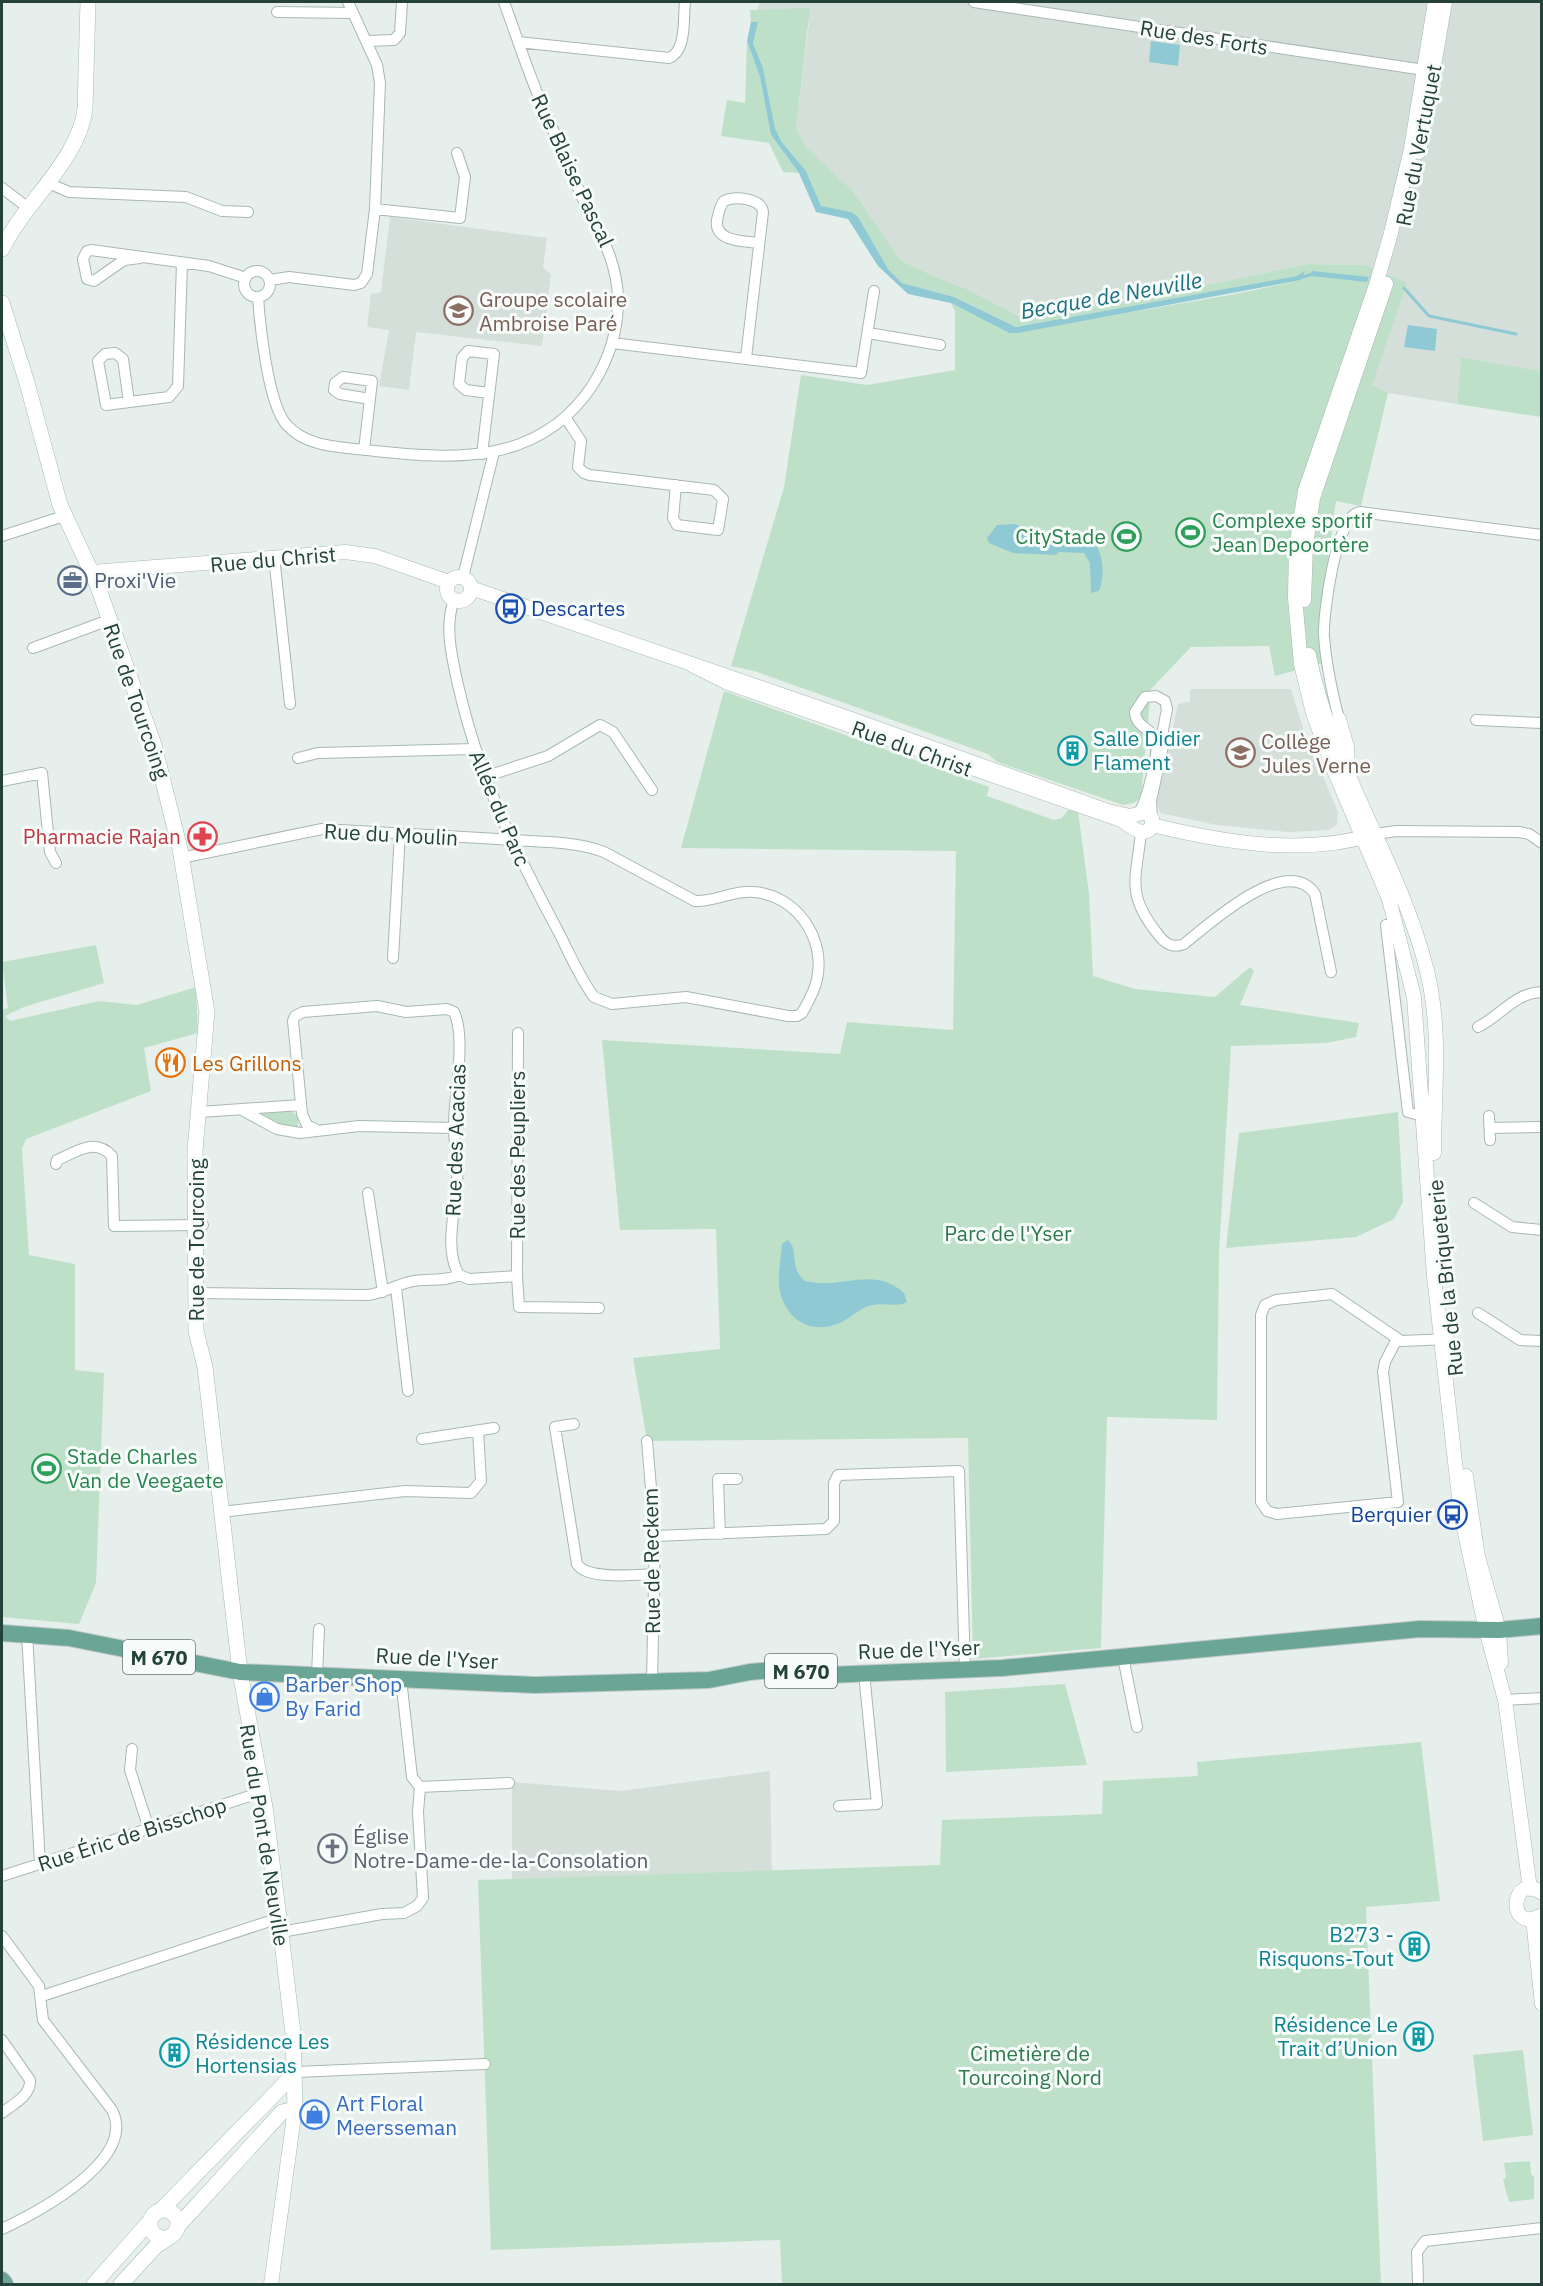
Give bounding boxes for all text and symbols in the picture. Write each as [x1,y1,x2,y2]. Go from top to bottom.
street label: Rue des Forts [1138,13,1270,61]
street label: Rue du Vertuquet [1389,61,1447,229]
street label: Rue Blaise Pascal [525,89,621,251]
water label: Becque de Neuville [1018,265,1204,325]
place label: Groupe scolaire Ambroise Paré [479,285,627,337]
school or university icon: Groupe scolaire Ambroise Paré [442,295,474,327]
place label: Complexe sportif Jean Depoortère [1212,506,1373,558]
sports icon: Complexe sportif Jean Depoortère [1175,516,1207,548]
sports icon: CityStade [1111,520,1143,552]
place label: CityStade [1015,522,1106,550]
street label: Rue du Christ [209,540,337,578]
office icon: Proxi'Vie [57,564,89,596]
place label: Proxi'Vie [94,566,176,594]
bus stop icon: Descartes [494,592,526,624]
place label: Descartes [531,594,625,622]
street label: Rue de Tourcoing [97,619,177,783]
street label: Rue du Christ [848,713,976,783]
place label: Salle Didier Flament [1093,724,1201,776]
place label: Collège Jules Verne [1261,727,1371,779]
building icon: Salle Didier Flament [1056,734,1088,766]
school or university icon: Collège Jules Verne [1224,737,1256,769]
street label: Allée du Parc [463,746,537,870]
street label: Rue du Moulin [323,816,459,852]
pharmacy icon: Pharmacie Rajan [186,820,218,852]
place label: Pharmacie Rajan [23,822,181,850]
restaurant icon: Les Grillons [155,1047,187,1079]
place label: Les Grillons [192,1049,302,1077]
street label: Rue des Acacias [438,1063,472,1217]
street label: Rue des Peupliers [503,1070,531,1240]
street label: Rue de Tourcoing [182,1159,210,1321]
street label: Rue de la Briqueterie [1421,1178,1469,1378]
park label: Parc de l'Yser [944,1219,1072,1247]
place label: Stade Charles Van de Veegaete [67,1442,224,1494]
sports icon: Stade Charles Van de Veegaete [30,1452,62,1484]
street label: Rue de Reckem [636,1488,666,1634]
bus stop icon: Berquier [1437,1498,1469,1530]
place label: Berquier [1351,1500,1432,1528]
street label: Rue de l'Yser [857,1633,981,1665]
road number: M 670 [123,1640,195,1674]
street label: Rue de l'Yser [375,1641,499,1675]
road number: M 670 [765,1654,837,1688]
place label: Barber Shop By Farid [285,1670,402,1722]
shop icon: Barber Shop By Farid [248,1680,280,1712]
street label: Rue du Pont de Neuville [234,1722,296,1948]
street label: Rue Éric de Bisschop [34,1790,230,1878]
place label: Église Notre-Dame-de-la-Consolation [353,1822,648,1874]
church icon: Église Notre-Dame-de-la-Consolation [316,1832,348,1864]
place label: B273 - Risquons-Tout [1258,1920,1394,1972]
building icon: B273 - Risquons-Tout [1399,1930,1431,1962]
place label: Résidence Le Trait d’Union [1273,2010,1398,2062]
building icon: Résidence Le Trait d’Union [1403,2020,1435,2052]
place label: Résidence Les Hortensias [195,2027,330,2079]
building icon: Résidence Les Hortensias [158,2037,190,2069]
park label: Cimetière de Tourcoing Nord [958,2039,1102,2091]
place label: Art Floral Meersseman [336,2089,457,2141]
shop icon: Art Floral Meersseman [299,2099,331,2131]

